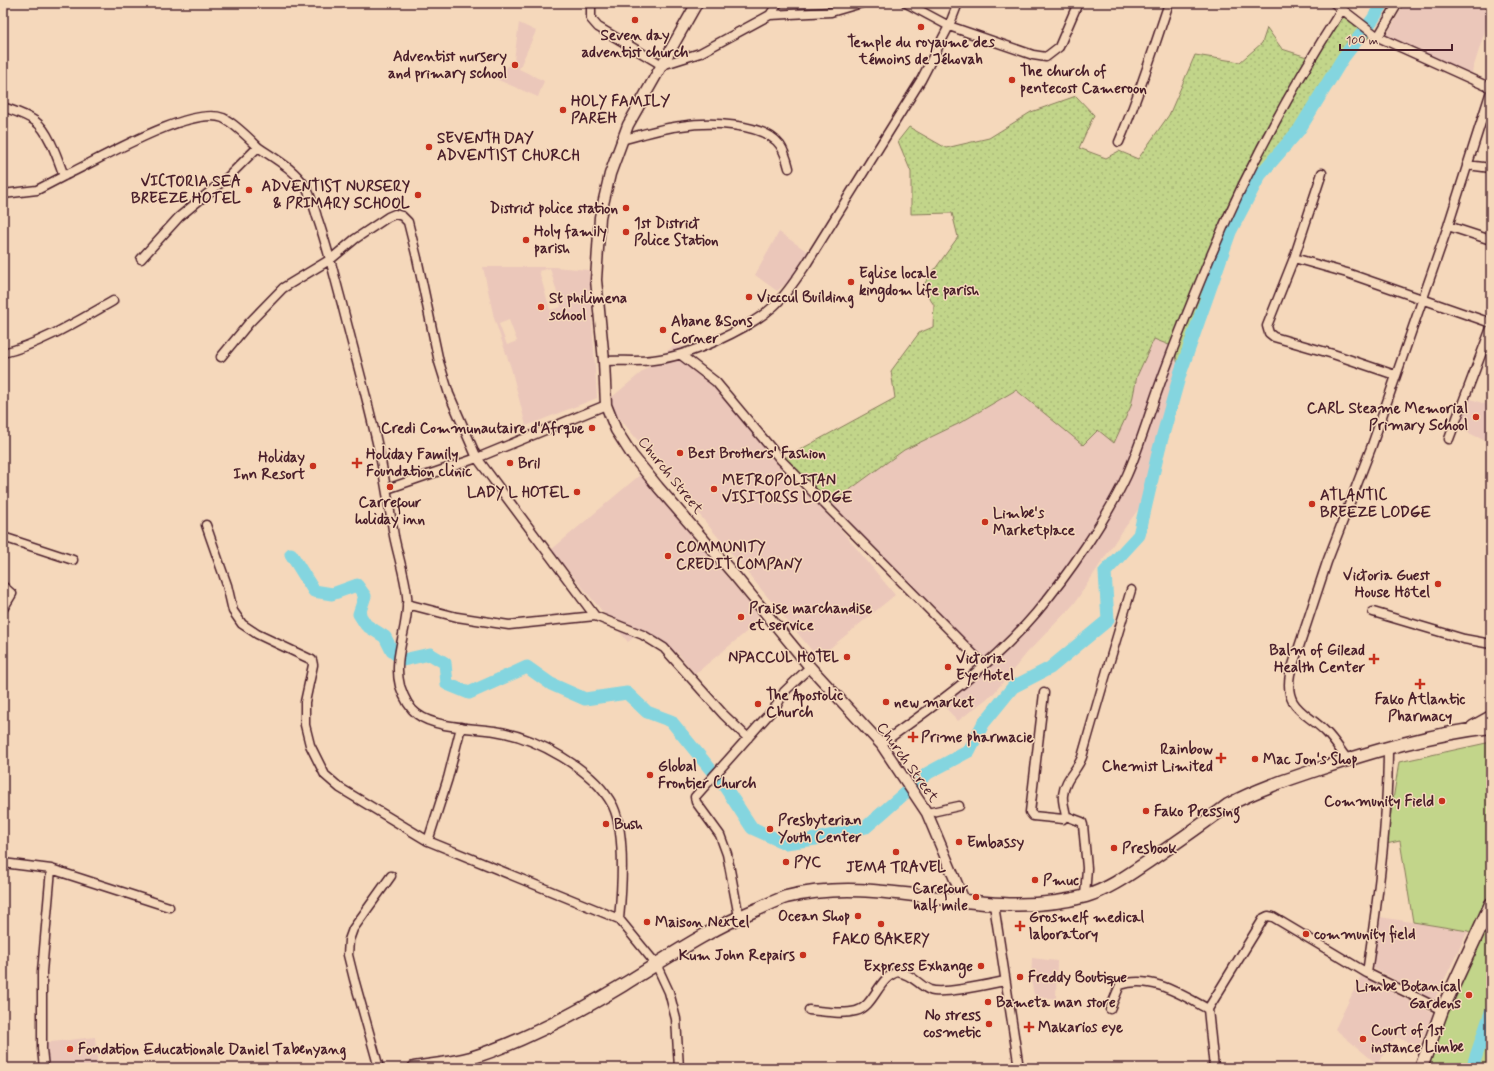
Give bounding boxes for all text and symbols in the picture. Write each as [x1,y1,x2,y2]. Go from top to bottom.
marker: Seven day adventist church [630,15,640,25]
marker: Temple du royaume des témoins de Jéhovah [916,22,926,32]
place label: Seven day adventist church [581,26,689,63]
scale bar [1340,26,1452,52]
place label: Temple du royaume des témoins de Jéhovah [847,33,995,70]
text: 100 m [1346,33,1378,49]
place label: Adventist nursery and primary school [388,47,507,84]
marker: Adventist nursery and primary school [510,60,520,70]
place label: The church of pentecost Cameroon [1020,62,1147,99]
marker: The church of pentecost Cameroon [1007,75,1017,85]
place label: HOLY FAMILY PAREH [571,92,671,129]
marker: HOLY FAMILY PAREH [558,105,568,115]
place label: SEVENTH DAY ADVENTIST CHURCH [437,129,580,166]
marker: SEVENTH DAY ADVENTIST CHURCH [424,142,434,152]
place label: VICTORIA SEA BREEZE HOTEL [131,172,241,209]
place label: ADVENTIST NURSERY & PRIMARY SCHOOL [261,177,411,214]
marker: VICTORIA SEA BREEZE HOTEL [244,185,254,195]
marker: ADVENTIST NURSERY & PRIMARY SCHOOL [413,190,423,200]
place label: District police station [490,199,618,219]
marker: District police station [621,203,631,213]
place label: 1st District Police Station [634,214,719,251]
place label: Holy family parish [534,222,607,259]
marker: 1st District Police Station [621,227,631,237]
marker: Holy family parish [521,235,531,245]
place label: Eglise locale kingdom life parish [859,264,980,303]
marker: Eglise locale kingdom life parish [846,277,856,287]
place label: Vicccul Building [757,288,855,309]
place label: St philimena school [548,289,627,326]
marker: Vicccul Building [744,292,754,302]
marker: St philimena school [536,302,546,312]
place label: Abane &Sons Corner [671,312,753,349]
marker: Abane &Sons Corner [658,325,668,335]
place label: CARL Steame Memorial Primary School [1307,399,1468,436]
marker: CARL Steame Memorial Primary School [1471,412,1481,422]
place label: Credi Communautaire d'Afrque [381,419,584,439]
marker: Credi Communautaire d'Afrque [587,423,597,433]
street label: Church Street [633,433,708,519]
place label: Best Brothers' Fashion [688,444,826,464]
place label: Holiday Family Foundation clinic [366,445,472,482]
place label: Holiday Inn Resort [233,448,305,485]
marker: Best Brothers' Fashion [675,448,685,458]
place label: Bril [518,454,540,474]
marker: Holiday Family Foundation clinic [351,457,363,469]
marker: Bril [505,458,515,468]
marker: Holiday Inn Resort [308,461,318,471]
place label: METROPOLITAN VISITORSS LODGE [722,471,853,508]
marker: Carrefour holiday inn [385,482,395,492]
place label: LADY L HOTEL [467,483,570,503]
marker: METROPOLITAN VISITORSS LODGE [709,484,719,494]
place label: ATLANTIC BREEZE LODGE [1320,486,1431,523]
marker: LADY L HOTEL [572,487,582,497]
place label: Carrefour holiday inn [355,493,425,530]
marker: ATLANTIC BREEZE LODGE [1307,499,1317,509]
place label: Limbe's Marketplace [993,504,1076,541]
marker: Limbe's Marketplace [980,517,990,527]
place label: COMMUNITY CREDIT COMPANY [676,538,803,575]
marker: COMMUNITY CREDIT COMPANY [663,551,673,561]
place label: Victoria Guest House Hôtel [1343,566,1431,603]
marker: Victoria Guest House Hôtel [1433,579,1443,589]
place label: Praise marchandise et service [749,599,872,636]
marker: Praise marchandise et service [736,612,746,622]
place label: Balm of Gilead Health Center [1269,641,1366,678]
place label: NPACCUL HOTEL [728,648,839,668]
place label: Victoria Eye Hotel [956,649,1014,686]
marker: NPACCUL HOTEL [842,652,852,662]
marker: Balm of Gilead Health Center [1368,653,1380,665]
marker: Victoria Eye Hotel [943,662,953,672]
marker: Fako Atlantic Pharmacy [1415,679,1425,689]
place label: The Apostolic Church [766,686,843,723]
place label: Fako Atlantic Pharmacy [1375,690,1465,727]
place label: new market [894,693,975,713]
marker: new market [881,697,891,707]
marker: The Apostolic Church [753,699,763,709]
street label: Church Street [871,719,943,807]
place label: Prime pharmacie [921,728,1034,748]
marker: Prime pharmacie [908,732,918,742]
place label: Rainbow Chemist Limited [1102,740,1214,777]
place label: Mac Jon's Shop [1263,750,1357,770]
marker: Rainbow Chemist Limited [1216,753,1226,763]
marker: Mac Jon's Shop [1250,754,1260,764]
place label: Global Frontier Church [658,757,757,794]
marker: Global Frontier Church [645,770,655,780]
place label: Community Field [1324,792,1434,812]
marker: Community Field [1437,796,1447,806]
place label: Fako Pressing [1154,802,1240,824]
marker: Fako Pressing [1141,806,1151,816]
place label: Presbyterian Youth Center [778,811,862,848]
place label: Bush [614,815,643,835]
marker: Bush [601,819,611,829]
marker: Presbyterian Youth Center [765,824,775,834]
place label: Embassy [967,833,1024,853]
marker: Embassy [954,837,964,847]
place label: Presbook [1122,839,1177,859]
marker: Presbook [1109,843,1119,853]
marker: JEMA TRAVEL [891,847,901,857]
place label: PYC [794,853,821,873]
marker: PYC [781,857,791,867]
place label: JEMA TRAVEL [846,858,946,878]
place label: Pmuc [1043,871,1079,891]
marker: Pmuc [1030,875,1040,885]
place label: Carefour half mile [912,879,969,916]
marker: Carefour half mile [971,892,981,902]
place label: Ocean Shop [778,907,850,927]
place label: Grosmelf medical laboratory [1029,908,1145,945]
marker: Ocean Shop [853,911,863,921]
place label: Maison Nextel [655,913,750,933]
marker: Maison Nextel [642,917,652,927]
marker: FAKO BAKERY [876,919,886,929]
marker: Grosmelf medical laboratory [1014,920,1026,932]
place label: community field [1314,924,1416,945]
marker: community field [1301,929,1311,939]
place label: FAKO BAKERY [832,930,930,950]
place label: Kum John Repairs [679,946,795,966]
marker: Kum John Repairs [798,950,808,960]
place label: Express Exhange [863,957,973,979]
marker: Express Exhange [976,961,986,971]
place label: Freddy Boutique [1028,968,1127,988]
marker: Freddy Boutique [1015,972,1025,982]
place label: Limbe Botanical Gardens [1355,977,1461,1014]
marker: Limbe Botanical Gardens [1464,990,1474,1000]
place label: Bameta man store [996,993,1116,1013]
marker: Bameta man store [983,997,993,1007]
place label: No stress cosmetic [923,1006,981,1043]
place label: Makarios eye [1038,1018,1123,1038]
marker: No stress cosmetic [984,1019,994,1029]
marker: Makarios eye [1023,1021,1035,1033]
place label: Court of 1st instance Limbe [1371,1021,1464,1058]
marker: Court of 1st instance Limbe [1358,1034,1368,1044]
place label: Fondation Educationale Daniel Tabenyang [78,1040,347,1061]
marker: Fondation Educationale Daniel Tabenyang [65,1044,75,1054]

